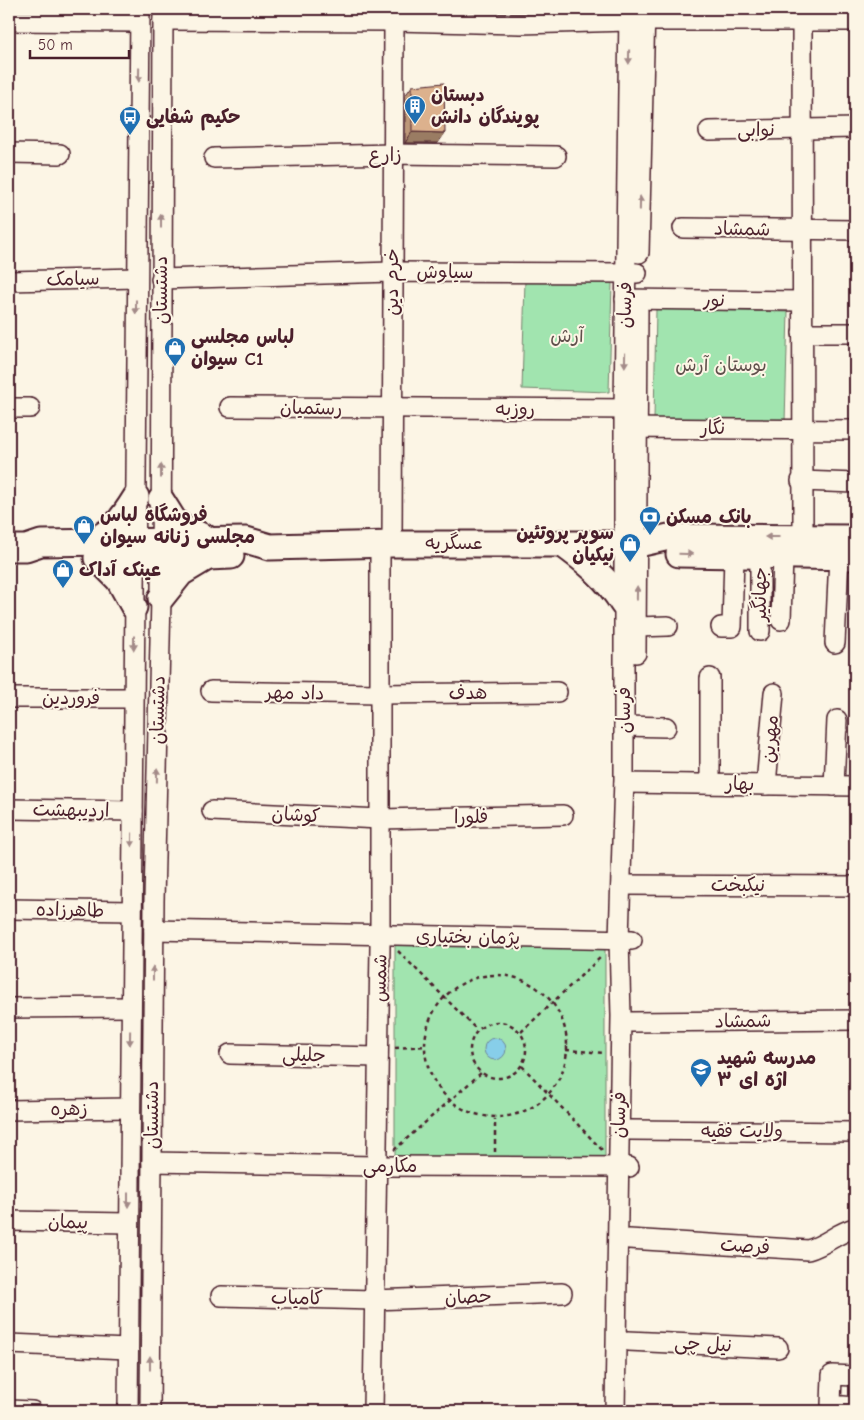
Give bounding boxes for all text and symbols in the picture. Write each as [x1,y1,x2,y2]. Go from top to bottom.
scale bar [30,28,129,60]
text: 50 m [38,36,73,54]
one-way arrow [624,50,632,66]
one-way arrow [135,67,143,83]
place label: دبستان پویندگان دانش [431,84,540,129]
building icon: دبستان پویندگان دانش [403,94,427,125]
bus stop icon: حکیم شفایی [118,105,142,136]
place label: حکیم شفایی [146,106,241,131]
street label: نوابی [737,119,775,142]
street label: زارع [368,144,402,168]
one-way arrow [636,194,644,210]
one-way arrow [157,212,165,228]
street label: شمشاد [714,218,770,240]
street label: خرم دین [381,248,406,316]
street label: دشتستان [150,256,172,324]
street label: سیاوش [416,261,474,283]
street label: سیامک [46,268,100,290]
street label: فرسان [614,281,636,329]
street label: نور [702,289,725,311]
one-way arrow [132,300,140,316]
park label: آرش [550,325,585,347]
place label: لباس مجلسی سیوان C1 [191,326,294,371]
shop icon: لباس مجلسی سیوان C1 [163,336,187,367]
one-way arrow [620,352,628,368]
park label: بوستان آرش [675,354,767,376]
street label: رستمیان [280,396,342,420]
street label: روزبه [495,398,535,420]
street label: نگار [699,417,725,439]
one-way arrow [157,462,165,478]
place label: فروشگاه لباس مجلسی زنانه سیوان [100,503,255,549]
bank icon: بانک مسکن [638,505,662,536]
place label: بانک مسکن [666,506,752,529]
shop icon: فروشگاه لباس مجلسی زنانه سیوان [72,514,96,545]
place label: سوپر پروتئین نیکیان [516,522,614,566]
street label: عسگریه [425,532,483,554]
shop icon: سوپر پروتئین نیکیان [618,532,642,563]
one-way arrow [763,533,779,541]
one-way arrow [678,550,694,558]
shop icon: عینک آداک [51,558,75,589]
place label: عینک آداک [79,559,161,581]
street label: جهانگیر [749,567,771,623]
one-way arrow [634,584,642,600]
one-way arrow [130,635,138,651]
street label: دشتستان [146,676,170,744]
street label: داد مهر [263,681,325,705]
street label: هدف [448,682,488,704]
street label: فروردین [42,687,100,709]
street label: فرسان [613,687,635,733]
street label: مهرین [757,714,783,764]
one-way arrow [153,767,161,783]
street label: بهار [723,773,755,795]
street label: اردیبهشت [32,798,110,822]
street label: کوشان [271,803,321,827]
street label: فلورا [454,806,488,828]
one-way arrow [128,832,136,848]
street label: نیکبخت [711,874,765,896]
street label: طاهرزاده [36,898,104,922]
street label: پژمان بختیاری [416,925,520,950]
street label: شمس [369,954,391,1002]
one-way arrow [149,964,157,980]
street label: شمشاد [715,1010,771,1032]
one-way arrow [126,1030,134,1046]
street label: جلیلی [282,1044,326,1067]
place label: مدرسه شهید اژه ای ۳ [717,1047,816,1091]
school or university icon: مدرسه شهید اژه ای ۳ [689,1057,713,1088]
street label: دشتستان [141,1081,163,1149]
street label: فرسان [608,1091,630,1139]
street label: زهره [50,1098,88,1120]
street label: ولایت فقیه [701,1120,783,1142]
street label: مکارمی [363,1155,417,1178]
one-way arrow [124,1192,132,1208]
street label: پیمان [48,1211,88,1234]
street label: فرصت [719,1233,771,1259]
street label: حصان [444,1285,492,1309]
street label: کامیاب [271,1287,323,1309]
street label: نیل چی [674,1332,732,1357]
one-way arrow [146,1354,154,1370]

